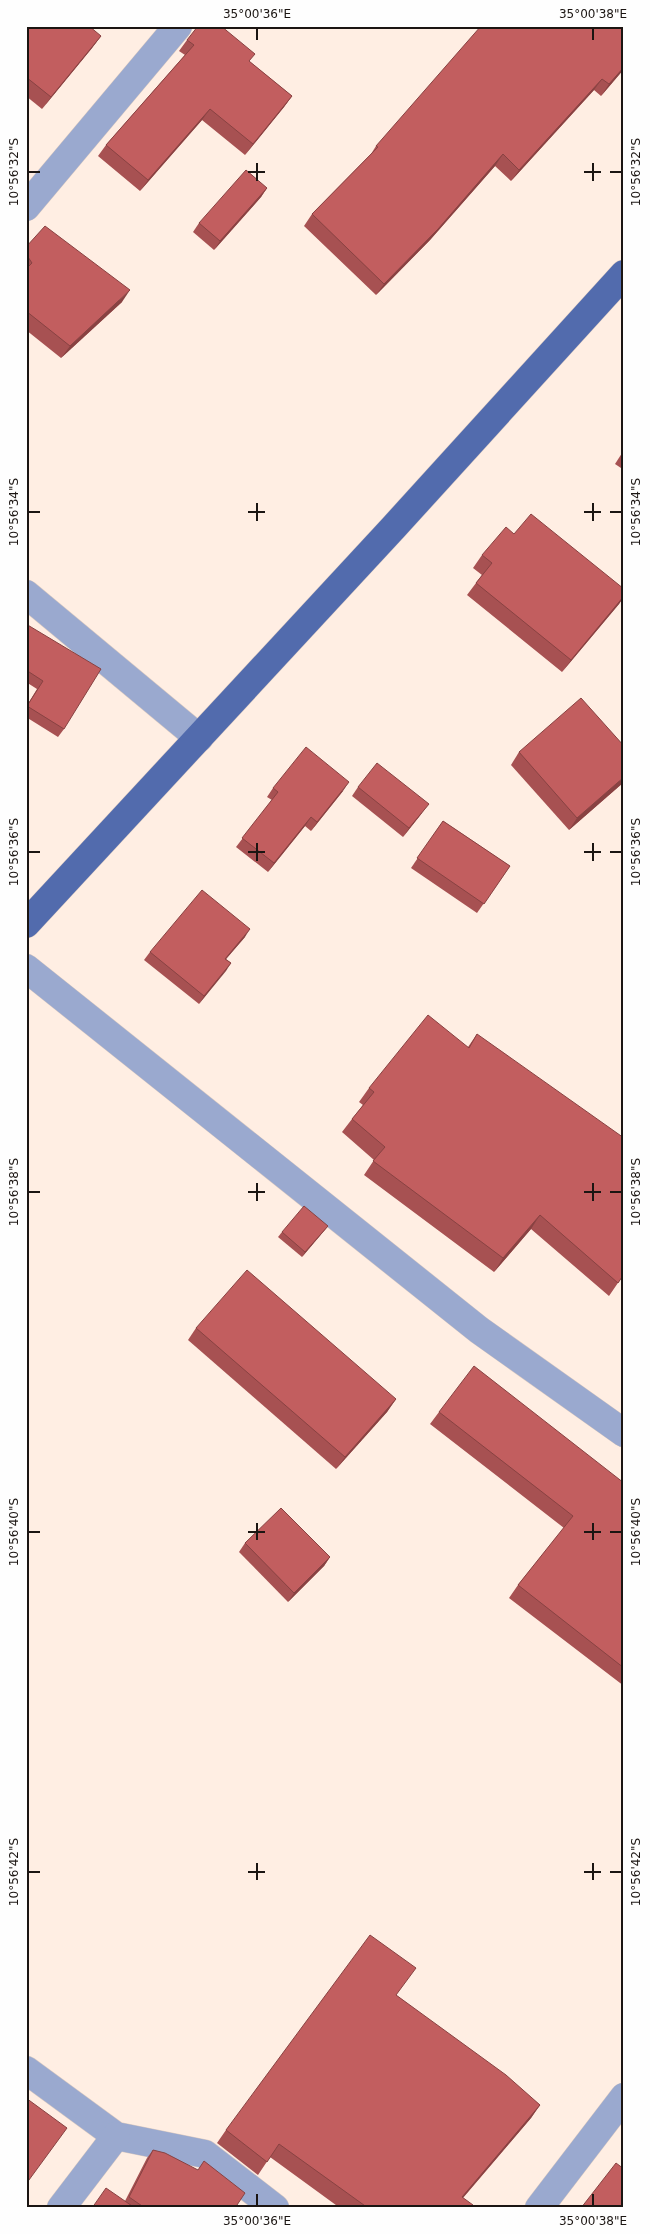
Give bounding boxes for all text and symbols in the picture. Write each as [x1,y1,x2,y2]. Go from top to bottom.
text: 35°00'36"E [223,7,291,21]
text: 35°00'38"E [559,7,627,21]
text: 10°56'32"S [7,138,21,206]
text: 10°56'32"S [629,138,643,206]
text: 10°56'34"S [7,478,21,546]
text: 10°56'34"S [629,478,643,546]
text: 10°56'36"S [7,818,21,886]
text: 10°56'36"S [629,818,643,886]
text: 10°56'38"S [7,1158,21,1226]
text: 10°56'38"S [629,1158,643,1226]
text: 10°56'40"S [7,1498,21,1566]
text: 10°56'40"S [629,1498,643,1566]
text: 10°56'42"S [7,1838,21,1906]
text: 10°56'42"S [629,1838,643,1906]
text: 35°00'36"E [223,2214,291,2228]
text: 35°00'38"E [559,2214,627,2228]

